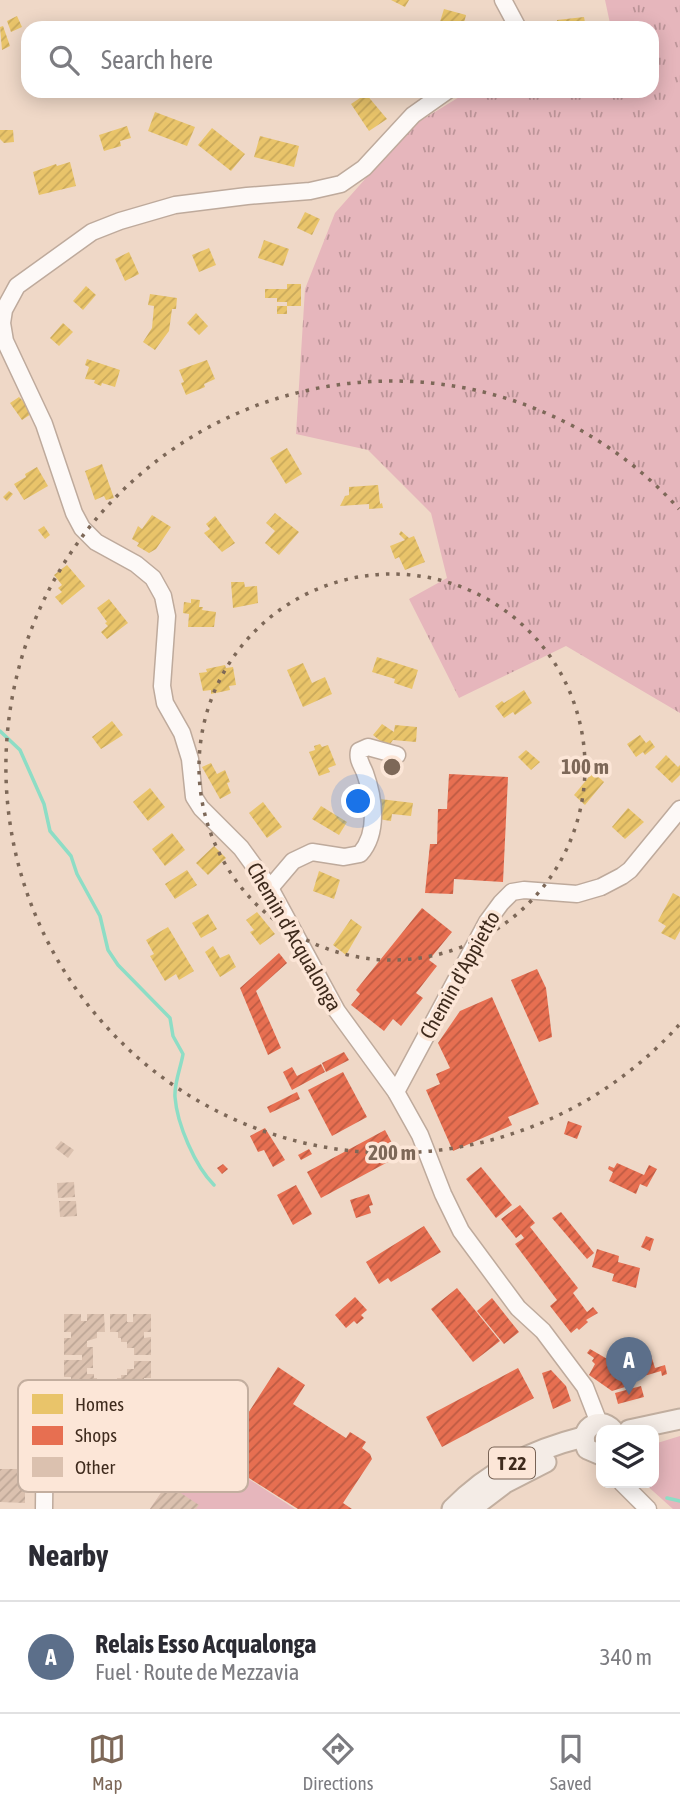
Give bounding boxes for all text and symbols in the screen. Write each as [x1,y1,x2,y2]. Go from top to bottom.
search box [21,21,659,98]
icon: search [45,41,83,79]
text: Search here [101,45,213,75]
text: 100 m [561,754,609,778]
centre of rings [380,755,404,779]
your location [341,784,375,818]
street label: Chemin d'Acqualonga [243,858,347,1015]
street label: Chemin d'Appietto [414,907,504,1042]
text: 200 m [368,1140,416,1164]
pin: A [606,1337,652,1395]
legend [18,1380,248,1492]
text: Homes [75,1393,124,1415]
text: Shops [75,1424,117,1446]
map controls [596,1425,659,1488]
button: layers [596,1425,659,1488]
road number: T 22 [489,1448,535,1478]
text: Other [75,1456,115,1478]
text: Nearby [28,1538,108,1572]
text: Relais Esso Acqualonga [95,1629,316,1659]
text: A [45,1644,57,1670]
text: 340 m [600,1644,652,1670]
text: Fuel · Route de Mezzavia [95,1659,299,1685]
tab: Map [88,1730,126,1794]
tab: Directions [303,1730,373,1794]
tab: Saved [550,1730,592,1794]

